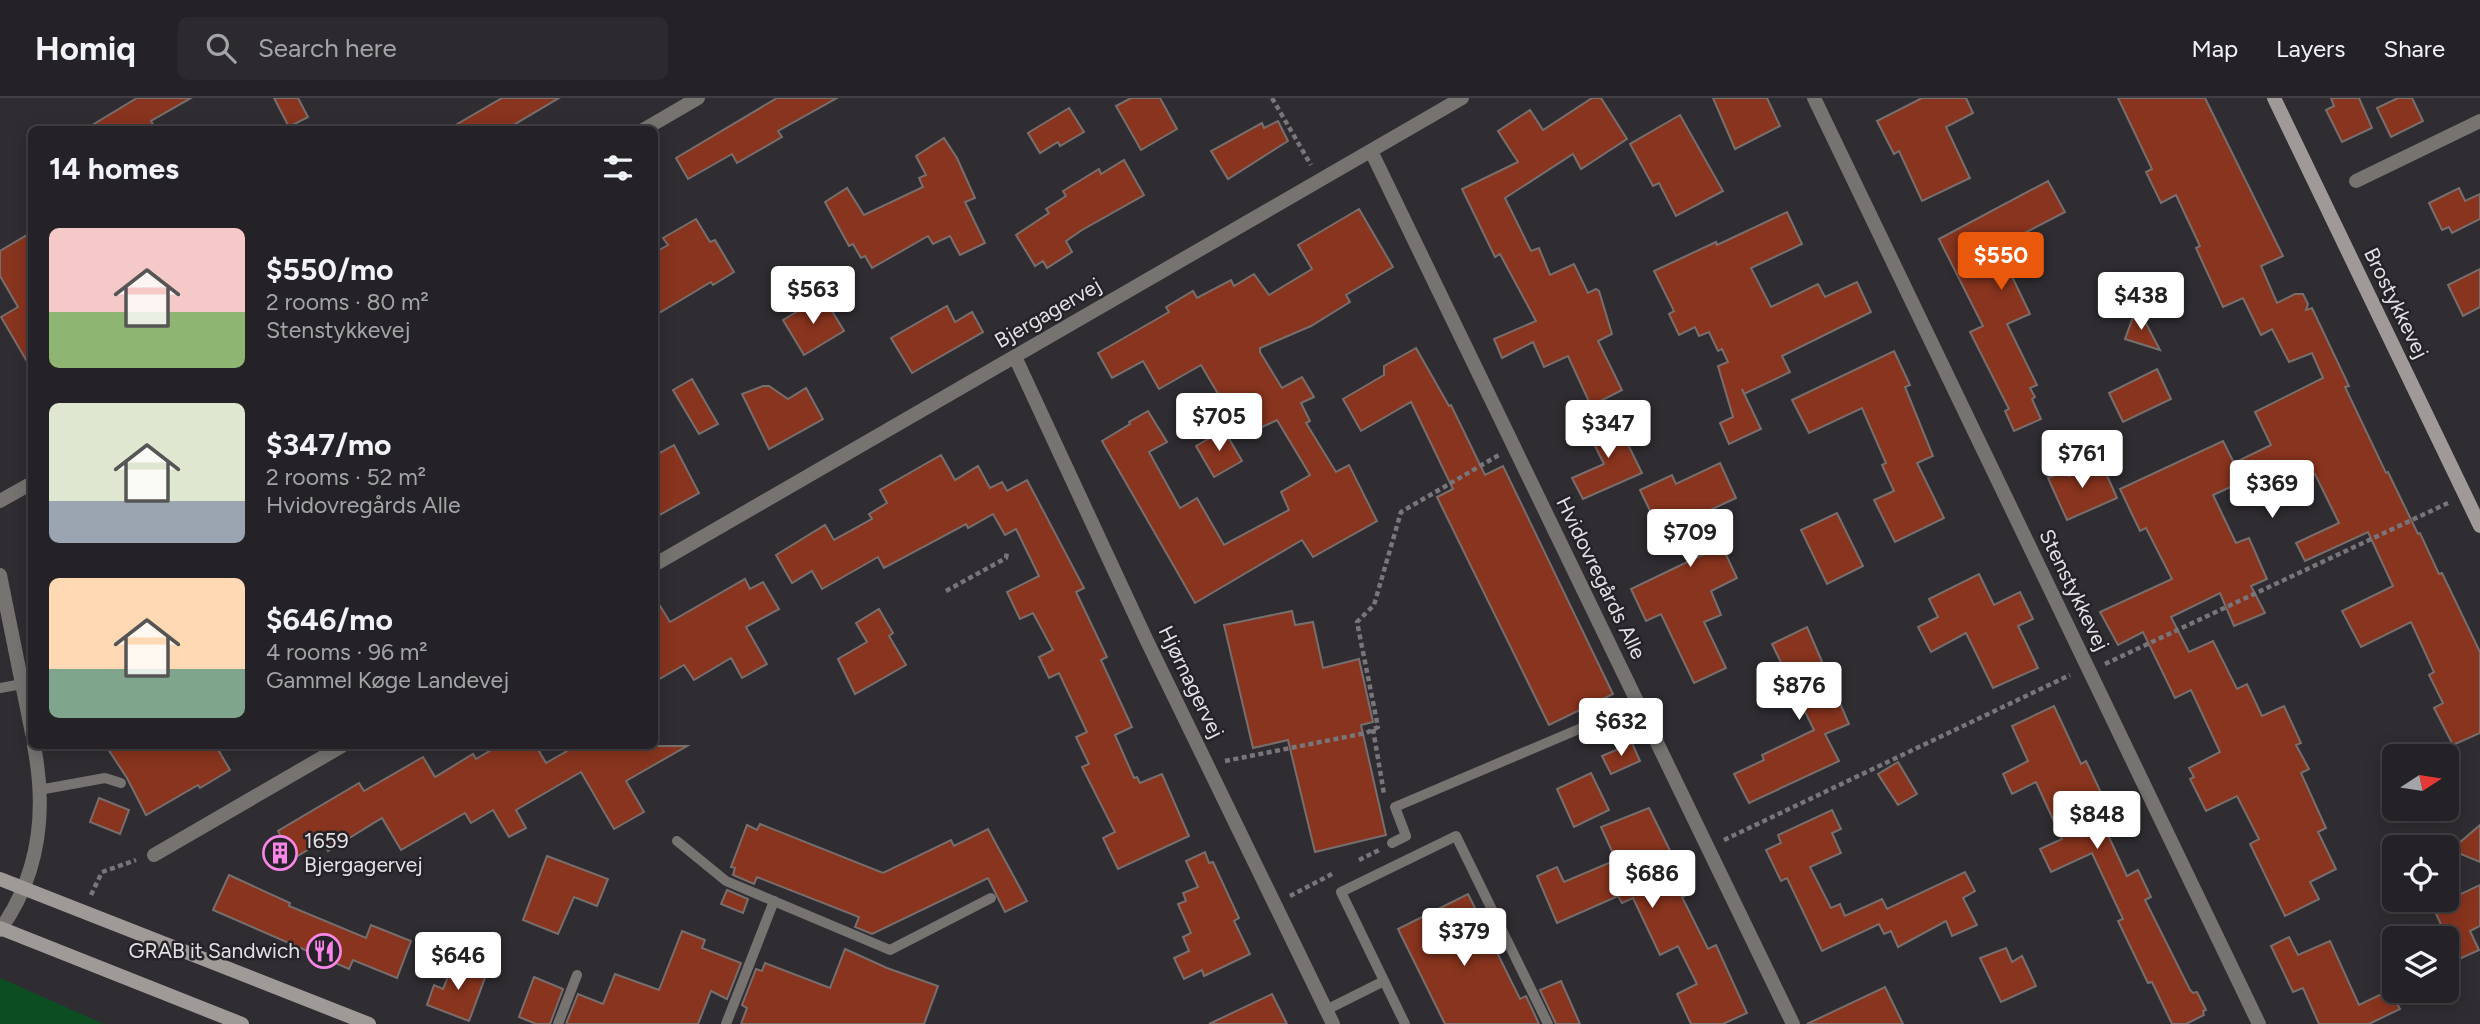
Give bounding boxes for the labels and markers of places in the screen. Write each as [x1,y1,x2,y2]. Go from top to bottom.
pin: $550 [1960,232,2042,292]
pin: $563 [772,266,854,326]
pin: $438 [2100,272,2182,332]
pin: $705 [1178,394,1260,453]
pin: $347 [1567,400,1649,460]
pin: $761 [2041,430,2123,490]
pin: $369 [2231,460,2313,520]
pin: $709 [1649,510,1731,569]
pin: $876 [1758,662,1840,722]
pin: $632 [1580,698,1662,758]
pin: $848 [2056,792,2138,851]
place label: 1659 Bjergagervej [304,828,423,877]
building icon: 1659 Bjergagervej [261,834,299,872]
pin: $686 [1611,850,1693,910]
pin: $379 [1423,908,1505,968]
restaurant icon: GRAB it Sandwich [305,932,343,970]
pin: $646 [417,932,499,992]
place label: GRAB it Sandwich [129,938,300,963]

